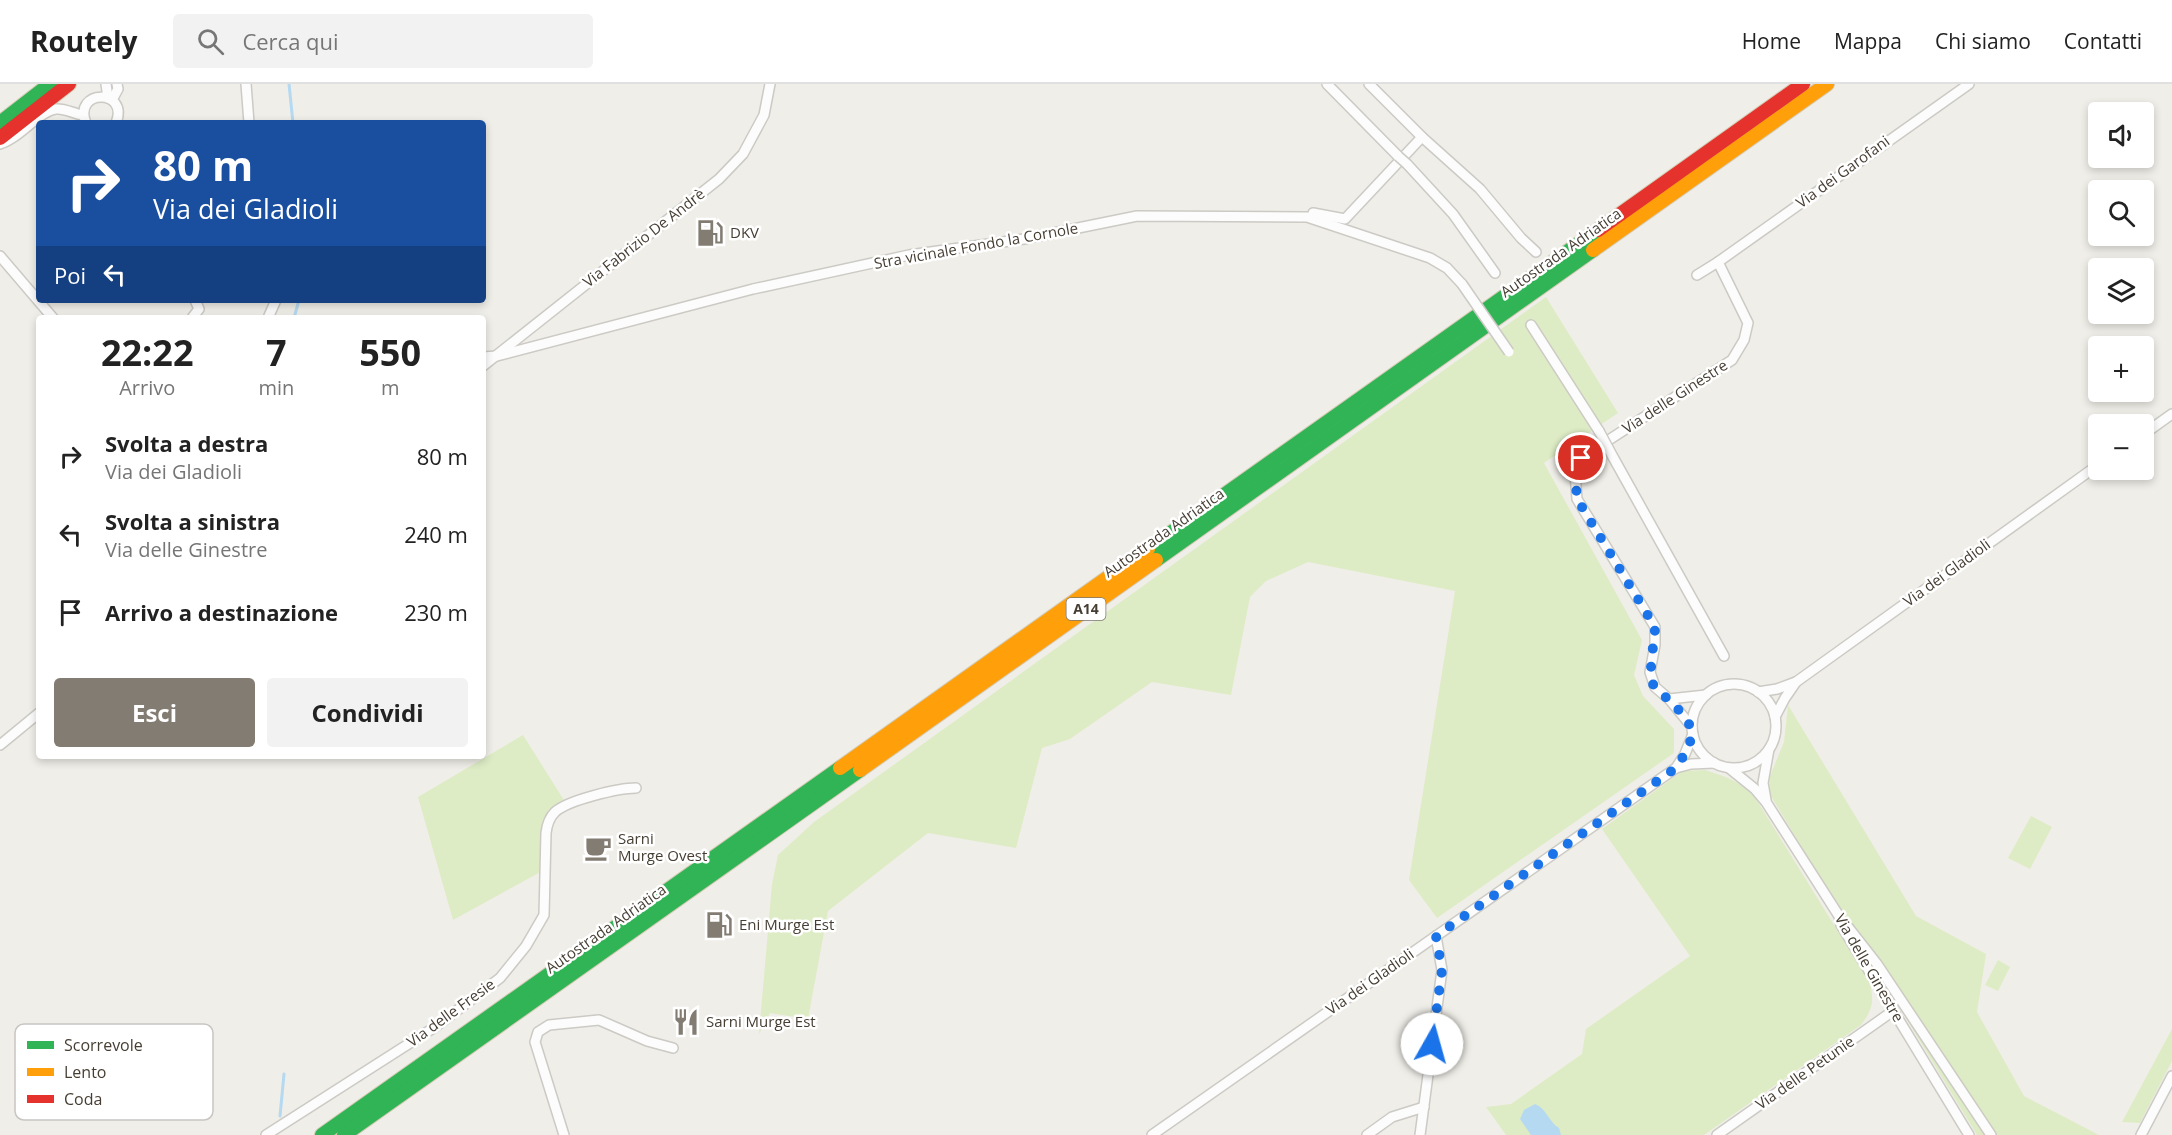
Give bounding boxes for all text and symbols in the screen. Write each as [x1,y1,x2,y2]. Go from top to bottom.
search box [173,14,593,68]
text: Routely [30,22,137,60]
icon: search [194,25,227,58]
text: Cerca qui [242,26,339,56]
text: Home [1742,27,1801,55]
text: Mappa [1834,27,1902,55]
text: Chi siamo [1935,27,2031,55]
text: Contatti [2064,27,2142,55]
map controls [2088,102,2154,480]
button: sound [2088,102,2154,168]
street label: Via dei Garofani [1792,130,1893,212]
text: 80 m [153,136,253,193]
icon: right [54,144,132,222]
button: search [2088,180,2154,246]
street label: Via Fabrizio De Andrè [578,183,708,291]
text: Via dei Gladioli [153,190,338,227]
street label: Autostrada Adriatica [1496,203,1625,301]
street label: Stra vicinale Fondo la Cornole [872,217,1079,273]
fuel station icon: DKV [695,218,725,248]
place label: DKV [730,222,759,242]
icon: left [98,258,131,291]
button: layers [2088,258,2154,324]
text: Poi [54,260,86,290]
text: 22:22 [101,328,194,377]
text: 7 [266,328,287,377]
text: 550 [359,328,421,377]
button: + [2088,336,2154,402]
street label: Via delle Ginestre [1618,355,1731,438]
text: Arrivo [119,374,175,401]
text: min [258,374,294,401]
text: m [381,374,399,401]
button: − [2088,414,2154,480]
text: Svolta a destra [105,428,268,458]
pin [1555,432,1606,483]
icon: right [54,440,87,473]
text: 80 m [417,441,468,471]
icon: arrive [1564,441,1597,474]
text: Via dei Gladioli [105,458,242,485]
street label: Autostrada Adriatica [1099,483,1228,581]
text: Svolta a sinistra [105,506,280,536]
icon: left [54,518,87,551]
text: 240 m [404,519,468,549]
street label: Via dei Gladioli [1899,534,1994,611]
text: Via delle Ginestre [105,536,267,563]
icon: arrive [54,596,87,629]
text: Arrivo a destinazione [105,597,338,627]
text: 230 m [404,597,468,627]
road number: A14 [1066,598,1106,620]
button: Esci [54,678,255,747]
button: Condividi [267,678,468,747]
place label: Sarni Murge Ovest [618,828,707,865]
cafe icon: Sarni Murge Ovest [583,833,613,863]
street label: Autostrada Adriatica [541,879,670,977]
fuel station icon: Eni Murge Est [704,910,734,940]
street label: Via delle Ginestre [1831,910,1909,1025]
place label: Eni Murge Est [739,914,834,934]
street label: Via dei Gladioli [1322,943,1417,1019]
street label: Via delle Fresie [402,974,498,1051]
restaurant icon: Sarni Murge Est [671,1007,701,1037]
place label: Sarni Murge Est [706,1011,816,1031]
position arrow [1400,1012,1464,1076]
legend [15,1024,213,1120]
street label: Via delle Petunie [1751,1031,1858,1114]
text: Scorrevole [64,1034,143,1056]
text: Lento [64,1061,106,1083]
text: Coda [64,1088,102,1110]

